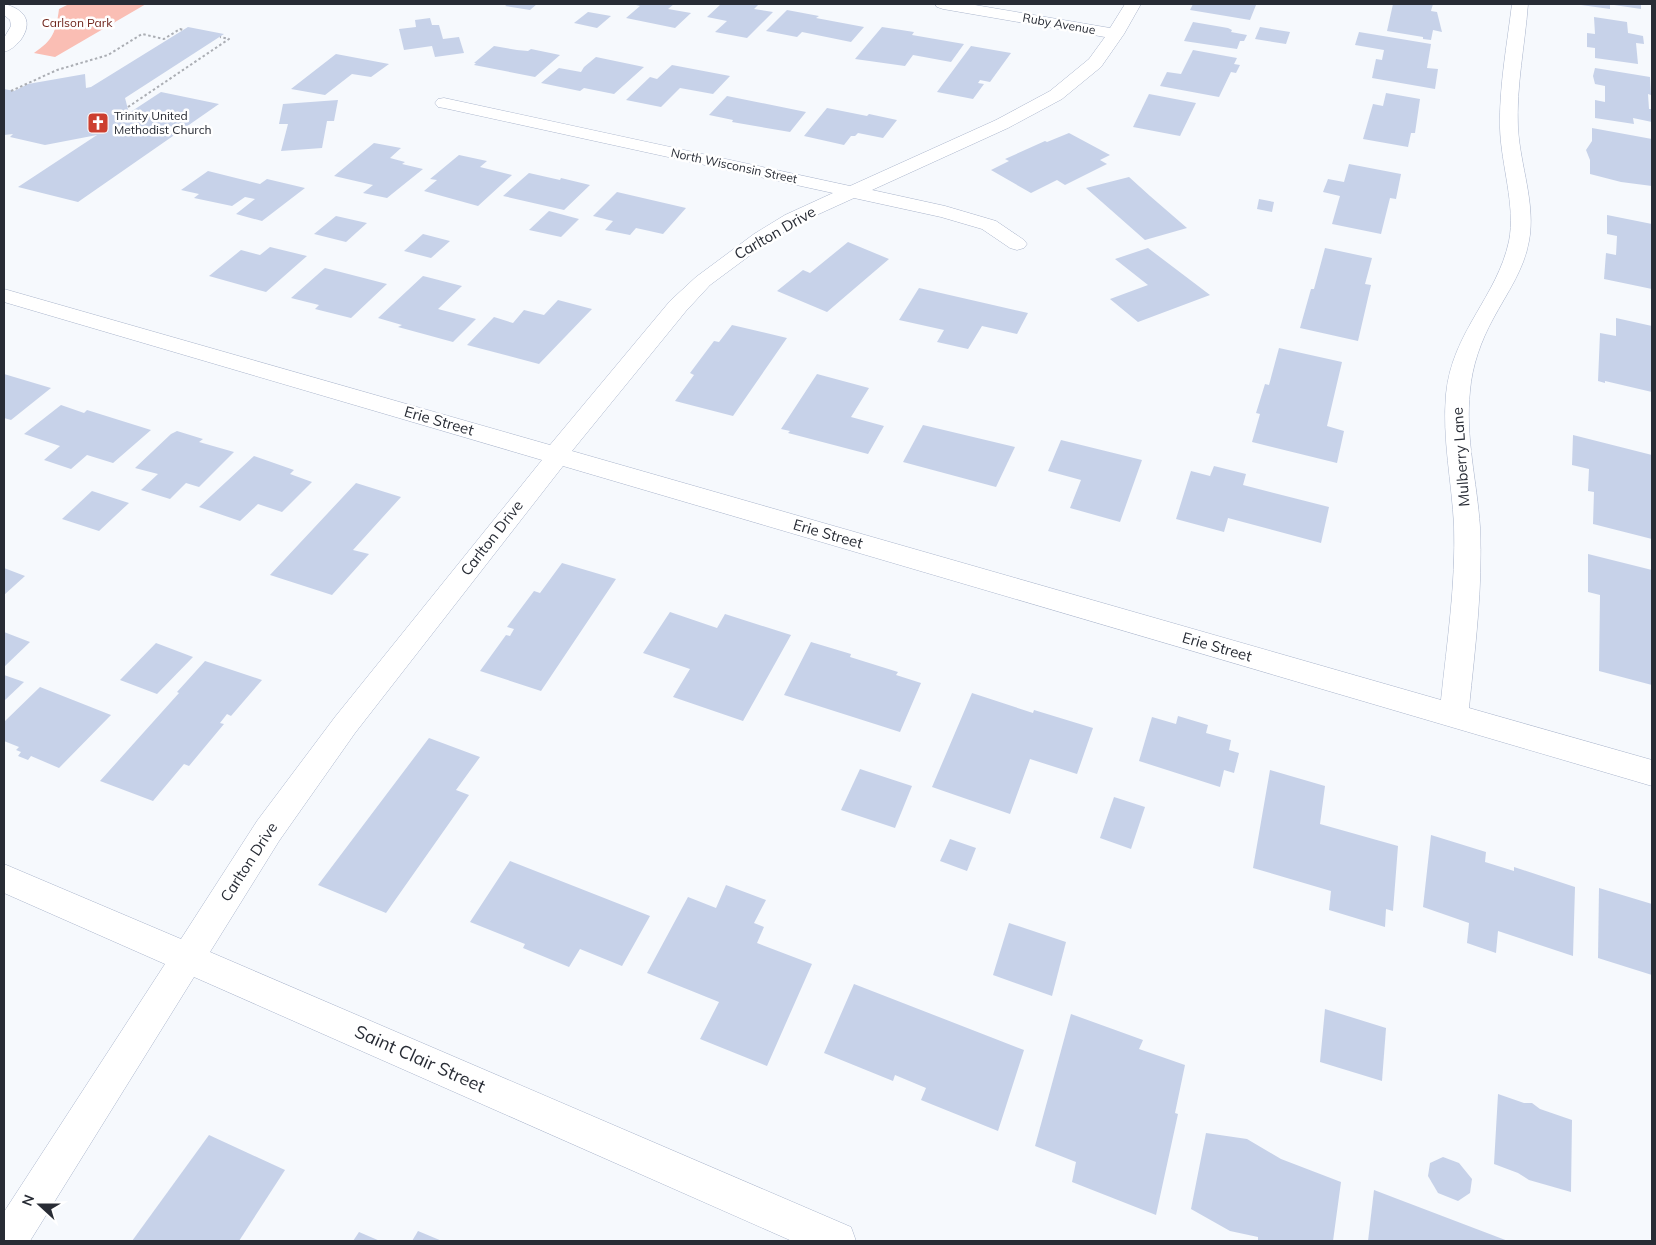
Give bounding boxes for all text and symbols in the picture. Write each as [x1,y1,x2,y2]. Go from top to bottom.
street label: Ruby Avenue [1022,10,1097,37]
park label: Carlson Park [42,15,113,30]
place label: Trinity United Methodist Church [114,108,212,137]
church icon: Trinity United Methodist Church [86,111,110,135]
street label: North Wisconsin Street [670,145,799,186]
street label: Carlton Drive [731,202,819,263]
street label: Erie Street [402,402,476,439]
street label: Mulberry Lane [1448,407,1473,507]
street label: Carlton Drive [456,496,527,579]
street label: Erie Street [791,515,865,552]
street label: Erie Street [1180,628,1254,665]
street label: Carlton Drive [216,819,281,905]
street label: Saint Clair Street [351,1019,489,1098]
north arrow [15,1180,65,1230]
text: N [18,1192,38,1209]

